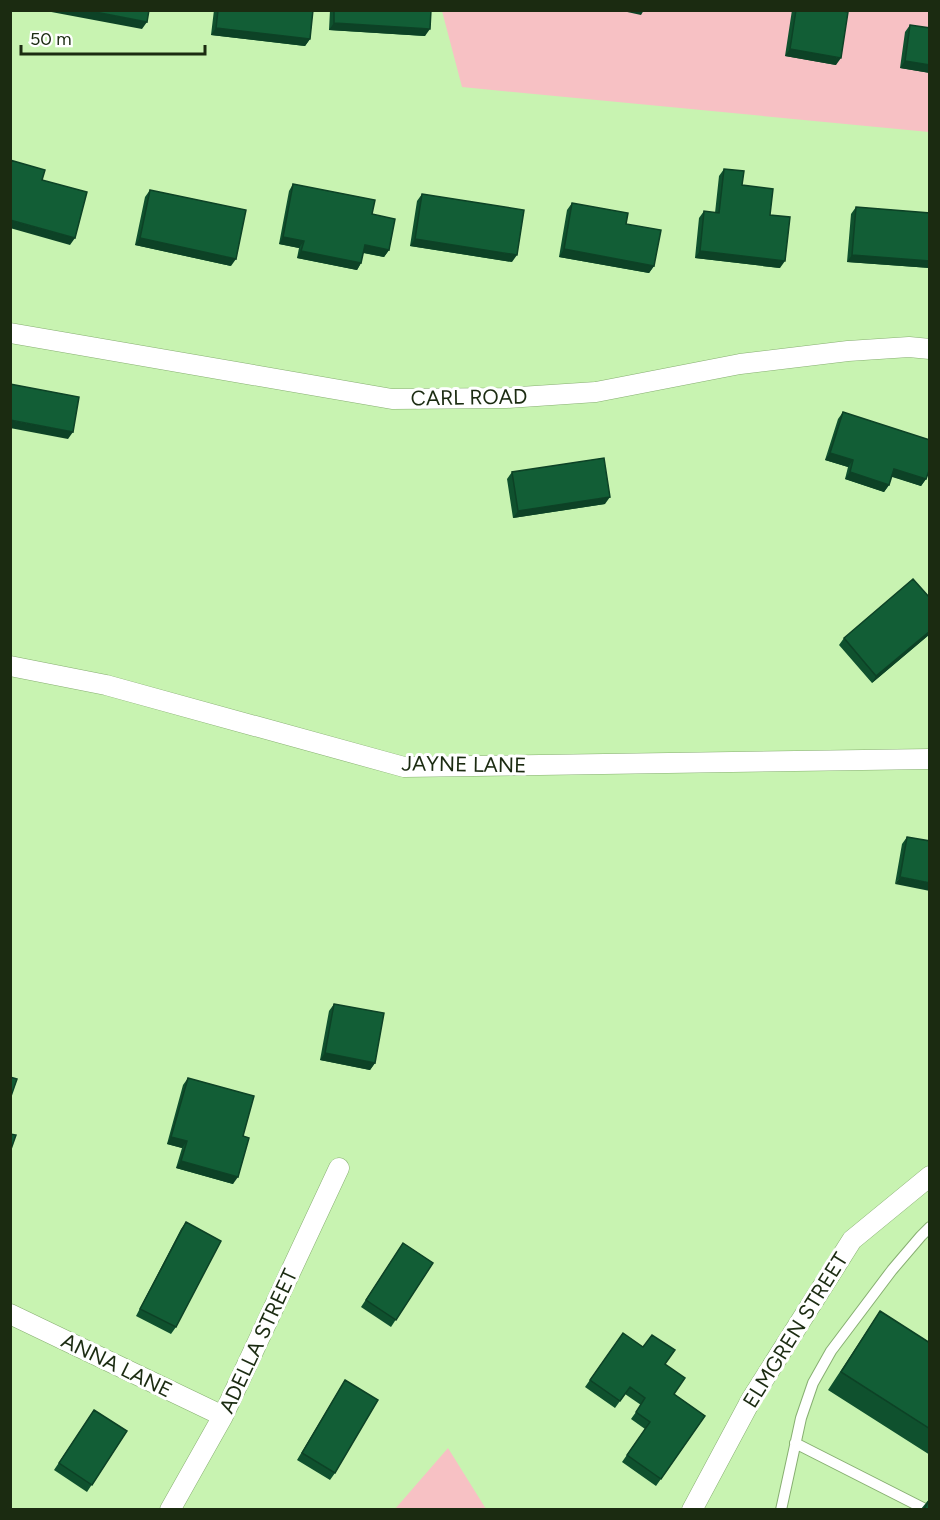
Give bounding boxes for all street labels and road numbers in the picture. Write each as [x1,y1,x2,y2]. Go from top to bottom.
street label: CARL ROAD [410,383,528,411]
street label: JAYNE LANE [401,750,527,778]
street label: ELMGREN STREET [737,1247,853,1412]
street label: ADELLA STREET [214,1264,303,1417]
street label: ANNA LANE [58,1327,176,1403]

